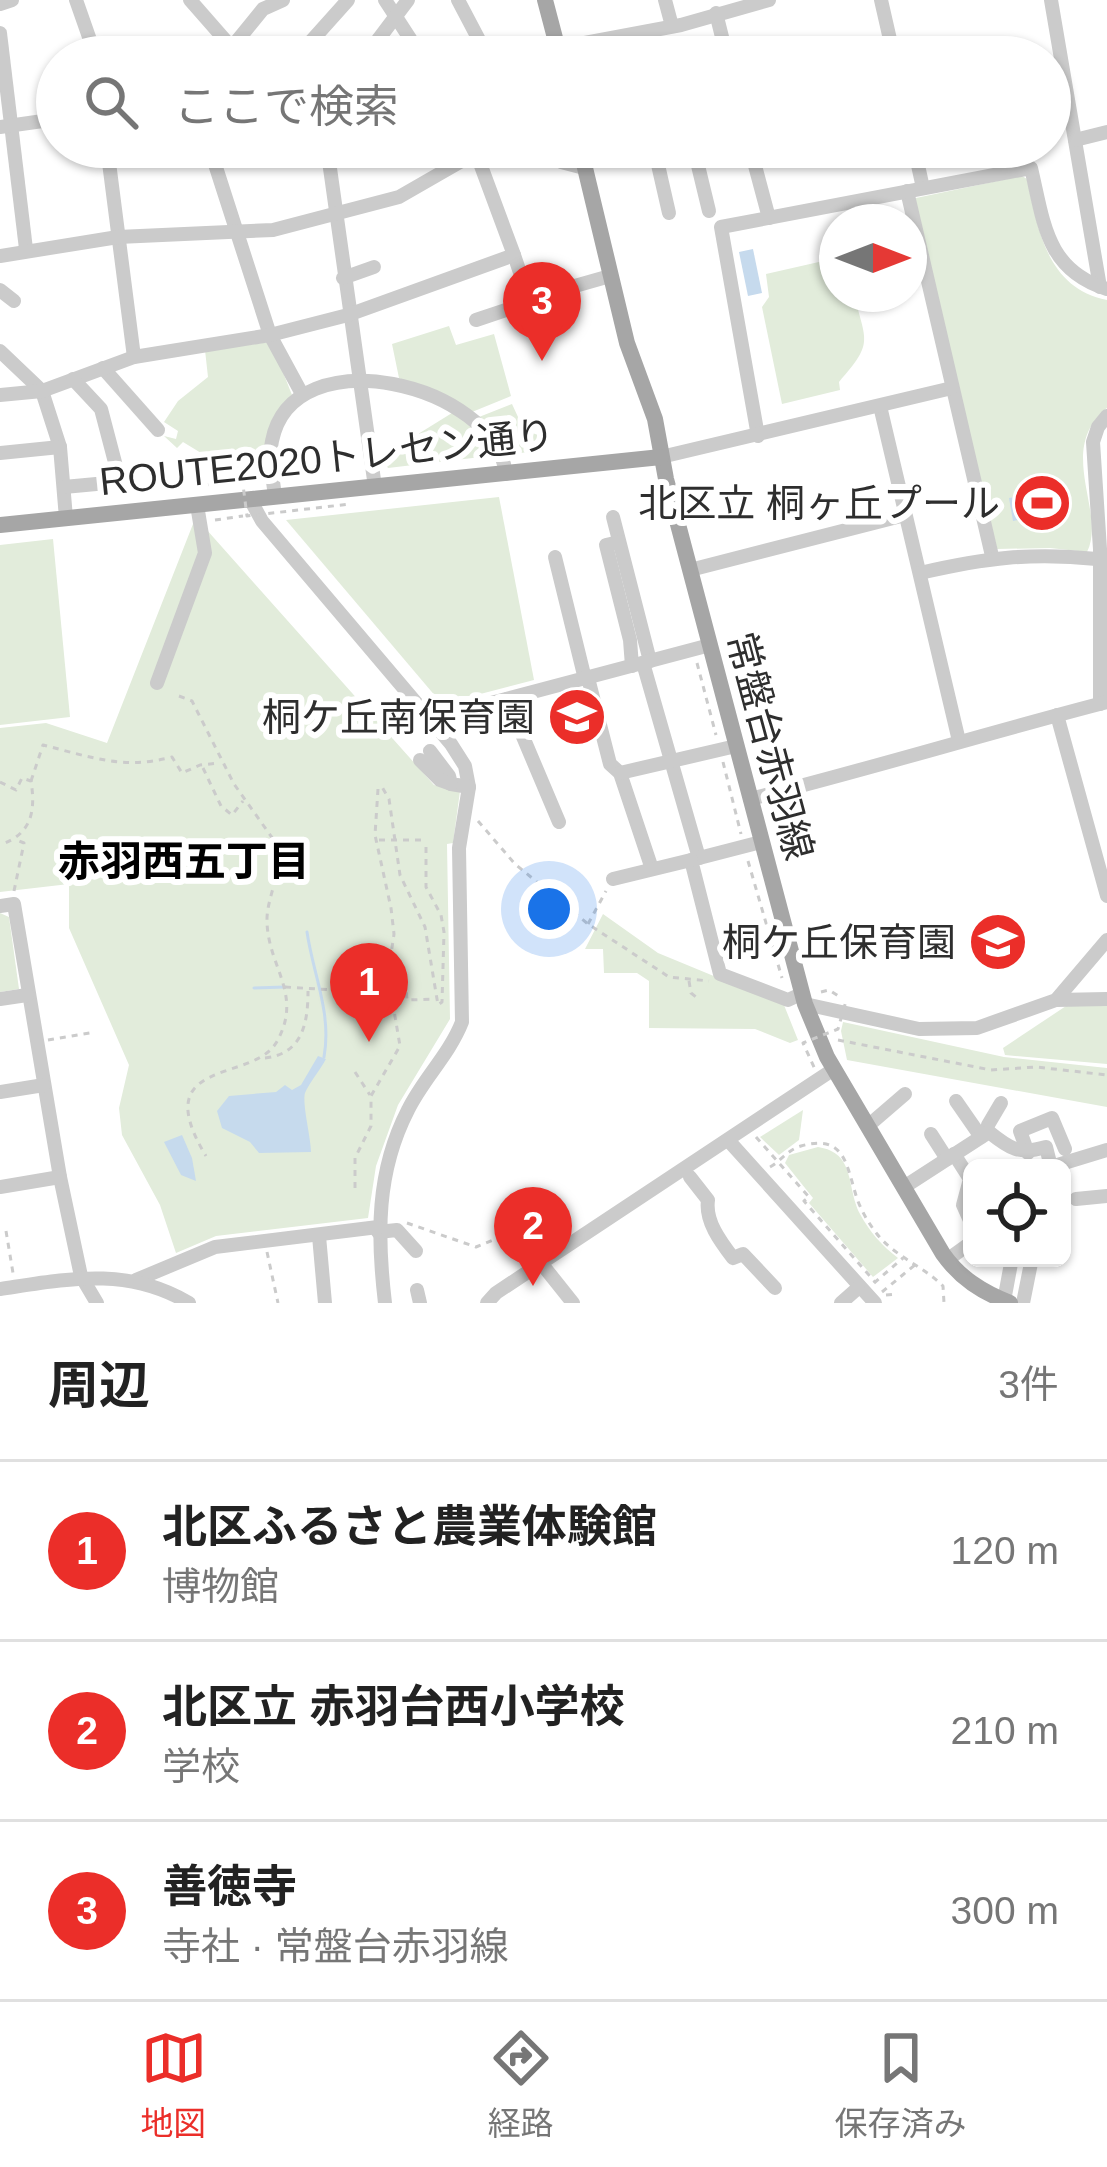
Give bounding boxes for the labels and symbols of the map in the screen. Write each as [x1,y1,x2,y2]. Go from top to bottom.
north arrow [819,204,927,312]
pin: 3 [503,262,581,361]
street label: ROUTE2020トレセン通り [97,413,557,503]
sports icon: 北区立 桐ヶ丘プール [1011,472,1073,534]
place label: 北区立 桐ヶ丘プール [638,482,1000,525]
street label: 常盤台赤羽線 [719,627,821,865]
school or university icon: 桐ケ丘南保育園 [546,686,608,748]
place label: 桐ケ丘南保育園 [262,696,535,739]
district label: 赤羽西五丁目 [58,838,310,885]
your location [519,879,579,939]
school or university icon: 桐ケ丘保育園 [967,911,1029,973]
place label: 桐ケ丘保育園 [722,921,956,964]
pin: 1 [330,943,408,1042]
pin: 2 [494,1187,572,1286]

